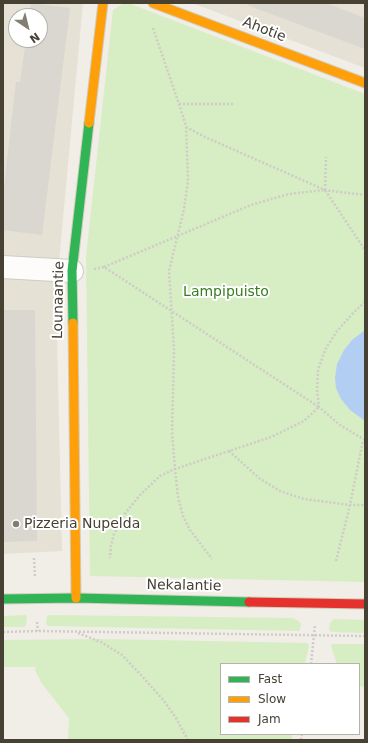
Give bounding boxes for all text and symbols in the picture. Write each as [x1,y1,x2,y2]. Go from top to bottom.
north arrow [8,8,48,48]
street label: Ahotie [240,14,288,46]
text: N [27,29,42,45]
street label: Lounaantie [50,261,68,339]
park label: Lampipuisto [183,284,269,300]
place label: Pizzeria Nupelda [24,516,140,532]
marker: Pizzeria Nupelda [11,519,21,529]
street label: Nekalantie [146,577,222,595]
legend [220,663,360,735]
text: Fast [258,672,282,686]
text: Slow [258,692,286,706]
text: Jam [258,712,281,726]

